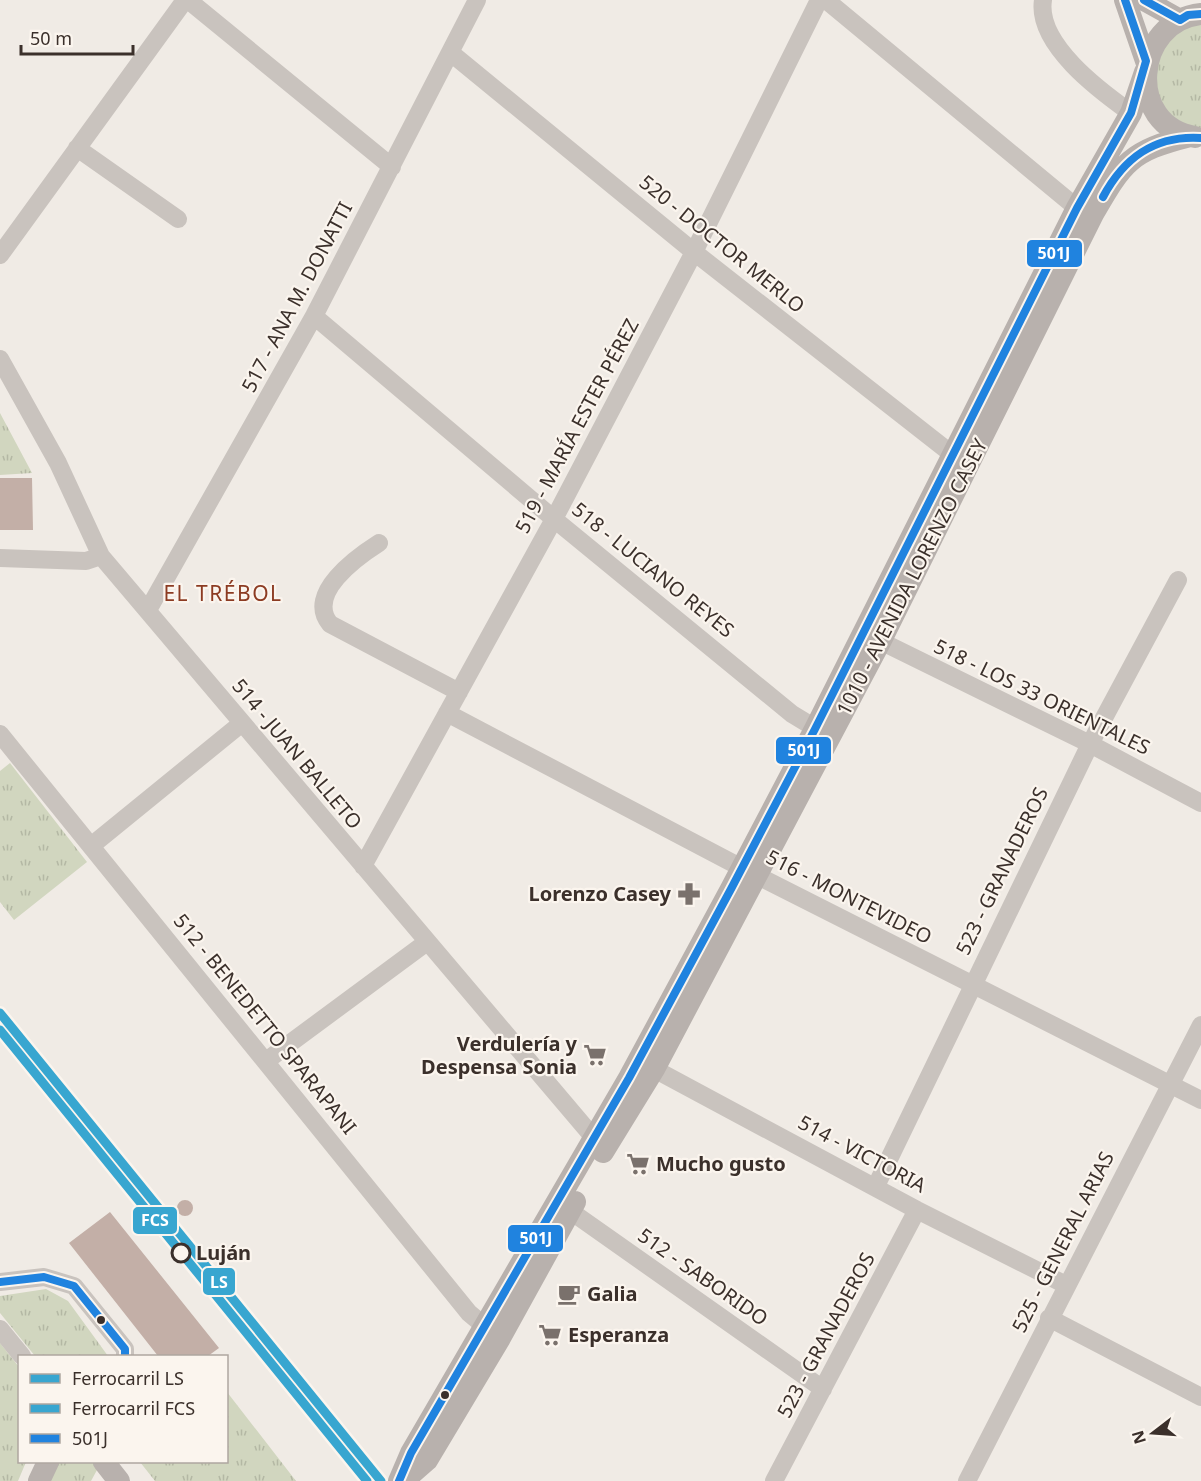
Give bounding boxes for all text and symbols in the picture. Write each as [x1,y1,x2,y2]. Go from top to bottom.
scale bar [21,18,134,56]
text: 50 m [30,26,72,50]
street label: 520 - DOCTOR MERLO [634,168,811,319]
street label: 517 - ANA M. DONATTI [235,197,358,397]
line badge: 501J [1026,239,1083,268]
text: 501J [1038,242,1070,264]
street label: 519 - MARÍA ESTER PÉREZ [508,314,645,538]
street label: 1010 - AVENIDA LORENZO CASEY [830,433,994,720]
street label: 518 - LUCIANO REYES [567,496,740,643]
district label: EL TRÉBOL [163,579,283,607]
street label: 518 - LOS 33 ORIENTALES [930,632,1155,761]
street label: 514 - JUAN BALLETO [226,673,368,835]
line badge: 501J [775,736,832,765]
text: 501J [788,739,820,761]
street label: 523 - GRANADEROS [949,782,1054,959]
street label: 516 - MONTEVIDEO [762,843,937,950]
place label: Lorenzo Casey [528,880,672,907]
pharmacy icon: Lorenzo Casey [676,881,702,907]
street label: 512 - BENEDETTO SPARAPANI [168,908,363,1140]
place label: Verdulería y Despensa Sonia [421,1030,578,1080]
supermarket icon: Verdulería y Despensa Sonia [582,1042,608,1068]
street label: 514 - VICTORIA [794,1109,931,1199]
street label: 525 - GENERAL ARIAS [1005,1147,1120,1337]
place label: Mucho gusto [656,1150,786,1177]
supermarket icon: Mucho gusto [625,1151,651,1177]
line badge: FCS [132,1206,178,1235]
text: FCS [141,1209,169,1231]
street label: 512 - SABORIDO [633,1222,774,1332]
line badge: 501J [507,1224,564,1253]
text: 501J [520,1227,552,1249]
place label: Luján [196,1239,251,1266]
marker: Luján [171,1243,191,1263]
street label: 523 - GRANADEROS [771,1247,881,1422]
line badge: LS [202,1267,236,1296]
text: LS [210,1271,228,1293]
place label: Galia [587,1280,637,1307]
cafe icon: Galia [556,1281,582,1307]
unlabelled marker [95,1314,107,1326]
place label: Esperanza [568,1321,669,1348]
supermarket icon: Esperanza [537,1322,563,1348]
legend [18,1355,228,1463]
text: Ferrocarril LS [72,1366,184,1390]
unlabelled marker [439,1389,451,1401]
text: Ferrocarril FCS [72,1396,195,1420]
north arrow [1123,1403,1183,1463]
text: 501J [72,1426,108,1450]
text: N [1126,1428,1151,1447]

